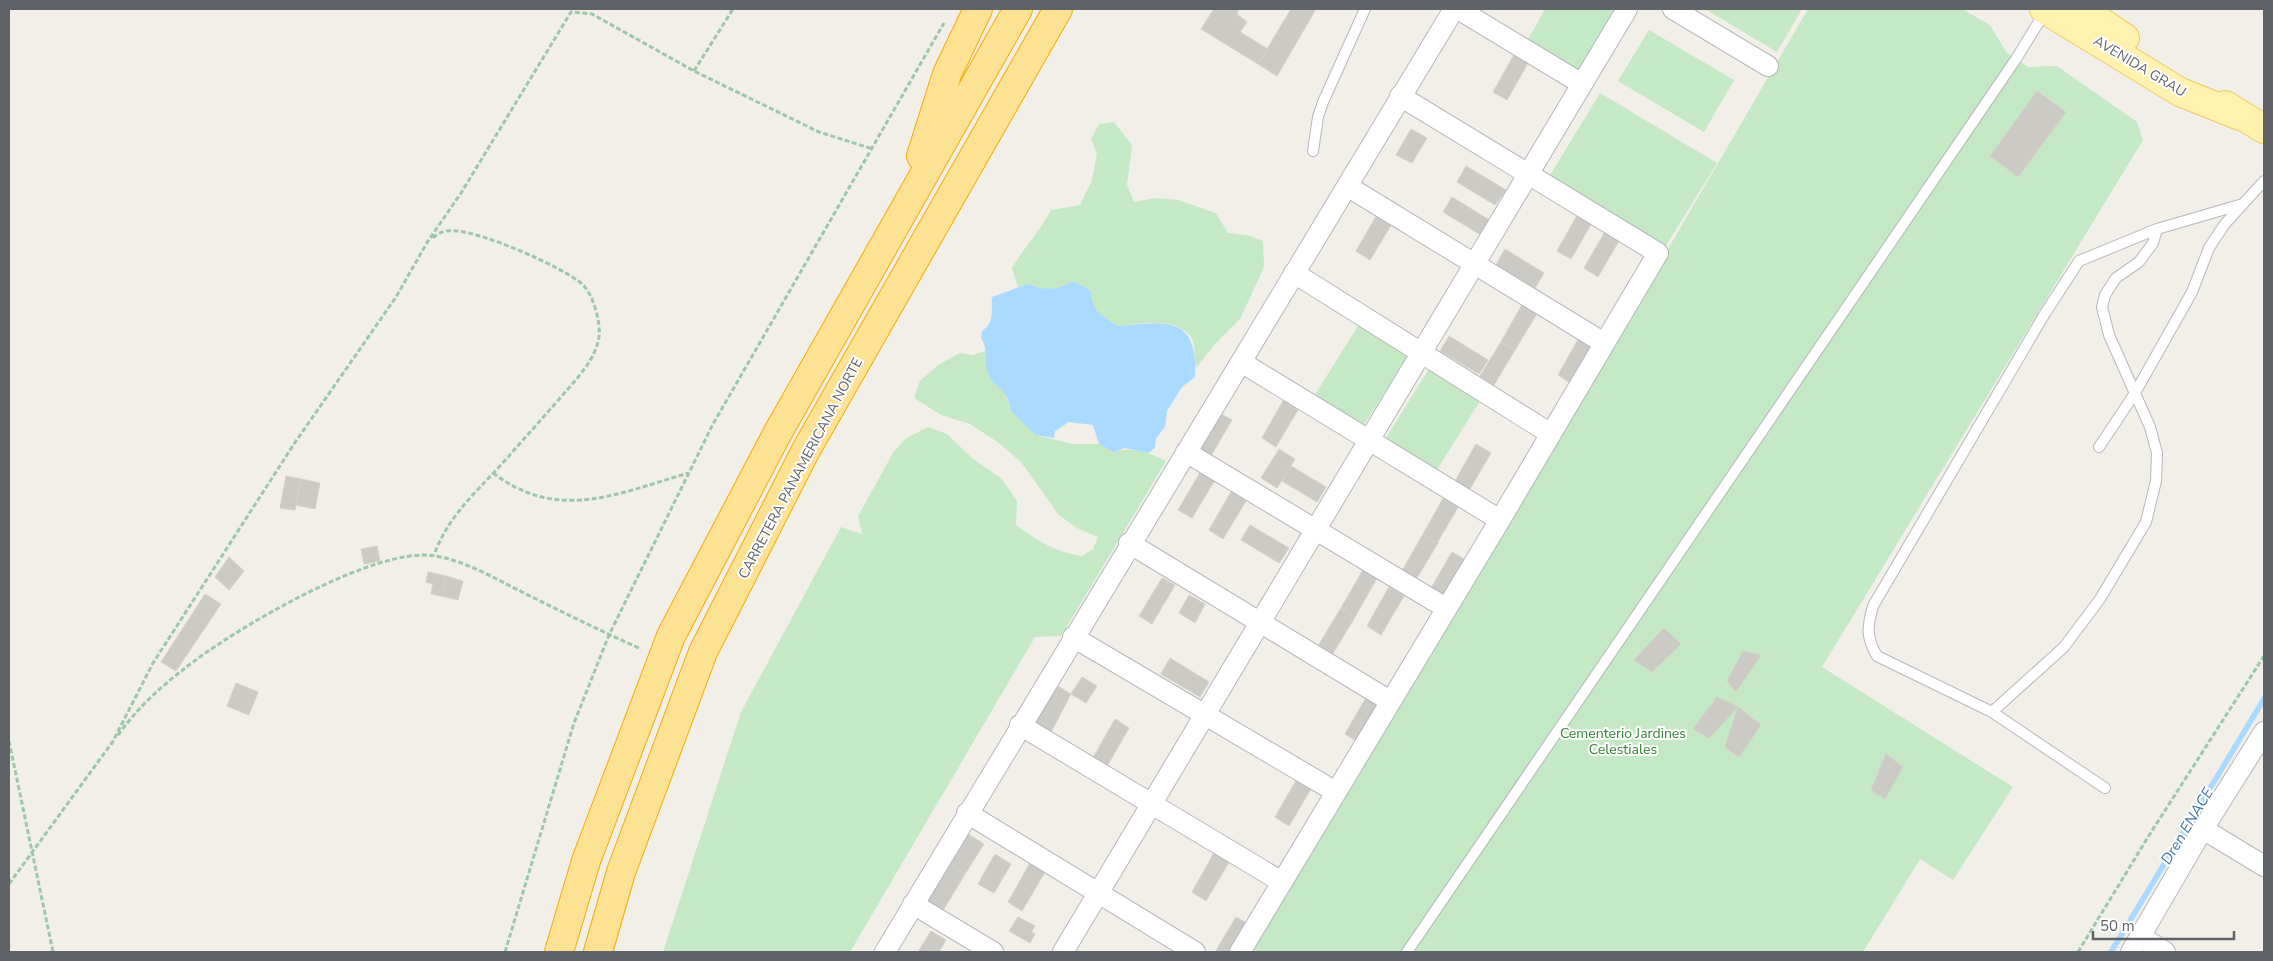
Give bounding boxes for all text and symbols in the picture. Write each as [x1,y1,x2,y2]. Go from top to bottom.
street label: AVENIDA GRAU [2090,31,2190,102]
street label: CARRETERA PANAMERICANA NORTE [734,354,867,582]
park label: Cementerio Jardines Celestiales [1560,724,1686,759]
water label: Dren ENACE [2156,783,2218,868]
scale bar [2093,908,2234,940]
text: 50 m [2100,916,2135,936]

